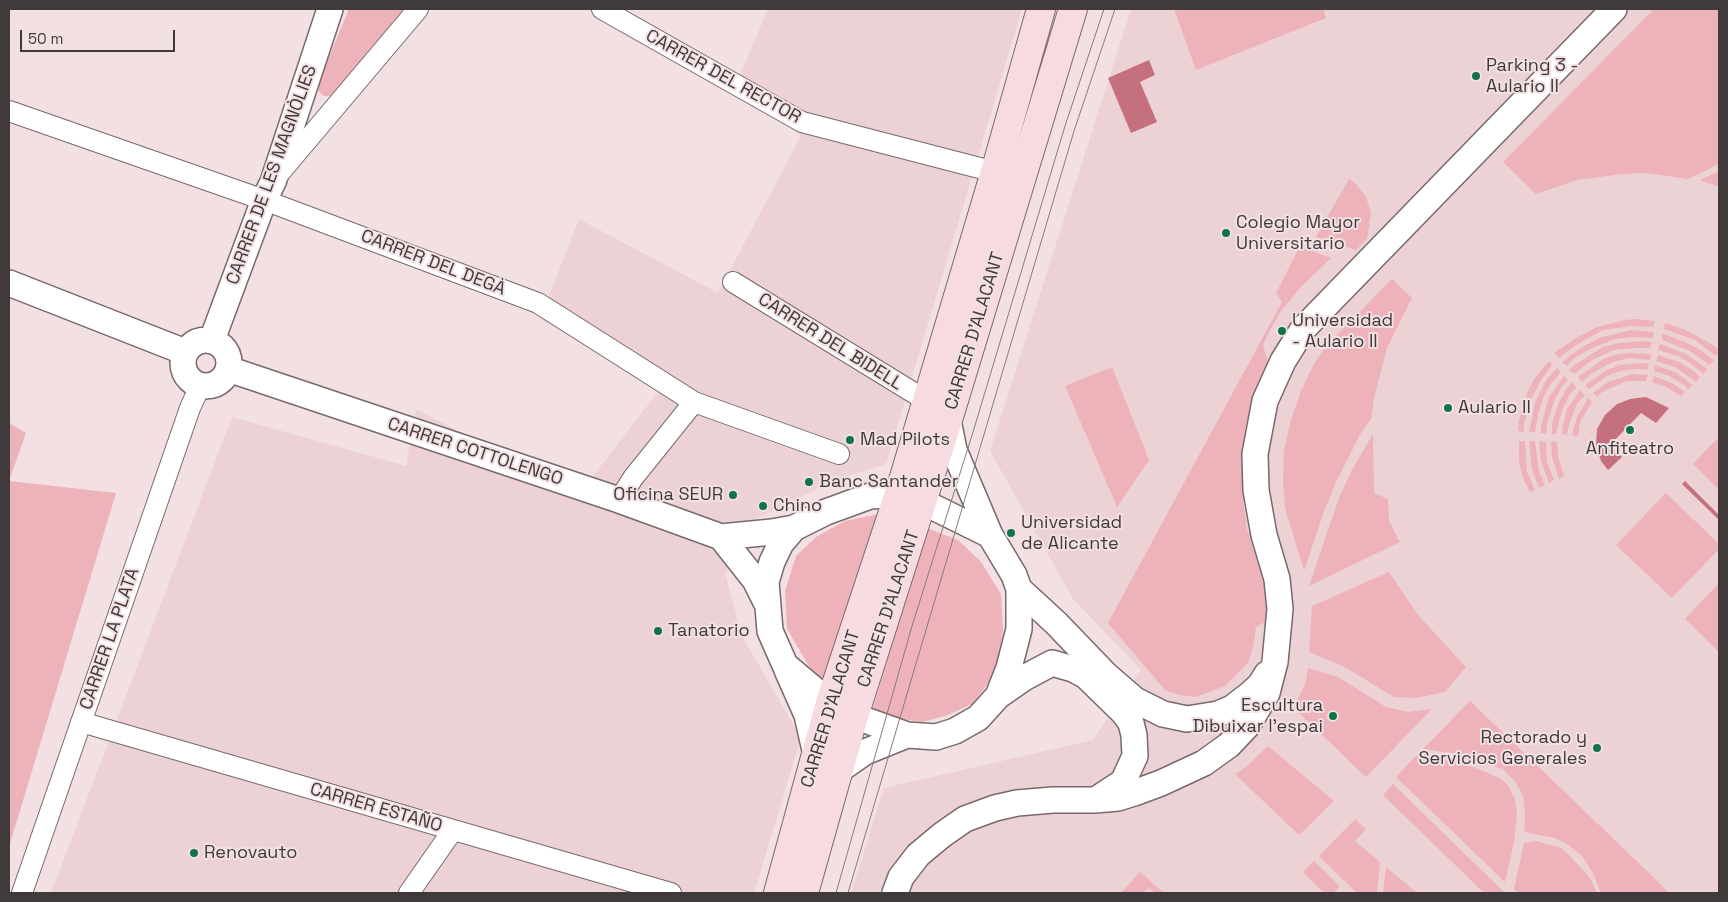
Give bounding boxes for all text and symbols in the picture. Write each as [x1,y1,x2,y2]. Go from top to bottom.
scale bar [22,20,178,52]
street label: CARRER DEL RECTOR [642,25,804,129]
text: 50 m [28,29,63,48]
place label: Parking 3 - Aulario II [1486,55,1579,98]
street label: CARRER DE LES MAGNÒLIES [222,62,322,288]
marker: Parking 3 - Aulario II [1470,70,1482,82]
place label: Colegio Mayor Universitario [1236,212,1360,254]
street label: CARRER DEL DEGÀ [358,225,508,301]
marker: Colegio Mayor Universitario [1220,227,1232,239]
street label: CARRER D'ALACANT [941,249,1009,413]
street label: CARRER DEL BIDELL [754,289,906,395]
place label: Universidad - Aulario II [1292,310,1393,352]
marker: Universidad - Aulario II [1276,325,1288,337]
place label: Aulario II [1458,397,1531,419]
marker: Aulario II [1442,402,1454,414]
street label: CARRER COTTOLENGO [385,413,565,491]
marker: Anfiteatro [1624,424,1636,436]
place label: Mad Pilots [860,429,950,451]
marker: Mad Pilots [844,434,856,446]
place label: Anfiteatro [1586,438,1674,460]
place label: Banc Santander [819,471,958,493]
marker: Banc Santander [803,476,815,488]
place label: Oficina SEUR [613,484,723,506]
marker: Oficina SEUR [727,489,739,501]
place label: Chino [773,495,822,517]
marker: Chino [757,500,769,512]
place label: Universidad de Alicante [1021,512,1122,554]
marker: Universidad de Alicante [1005,527,1017,539]
street label: CARRER D’ALACANT [853,528,925,690]
street label: CARRER LA PLATA [76,565,144,713]
place label: Tanatorio [668,620,750,642]
marker: Tanatorio [652,625,664,637]
street label: CARRER D'ALACANT [797,627,865,791]
place label: Escultura Dibuixar l’espai [1193,695,1323,738]
marker: Escultura Dibuixar l’espai [1327,710,1339,722]
place label: Rectorado y Servicios Generales [1418,727,1587,770]
marker: Rectorado y Servicios Generales [1591,742,1603,754]
street label: CARRER ESTAÑO [307,779,445,837]
place label: Renovauto [204,842,297,864]
marker: Renovauto [188,847,200,859]

